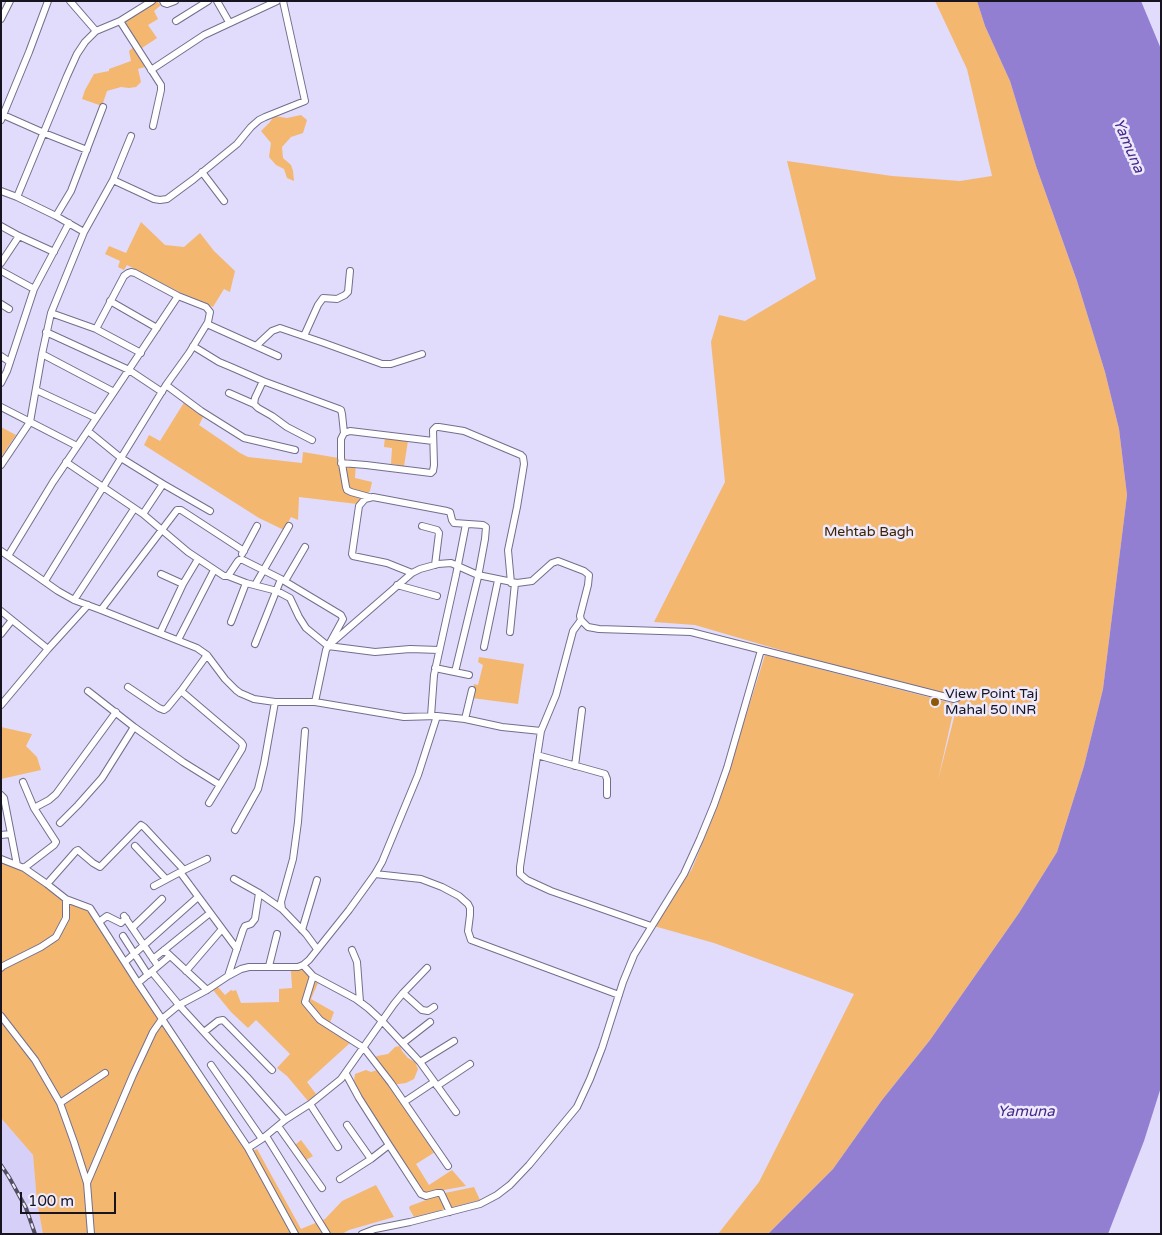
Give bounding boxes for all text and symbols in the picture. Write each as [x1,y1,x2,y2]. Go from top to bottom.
water label: Yamuna [1109,116,1147,176]
park label: Mehtab Bagh [824,524,914,540]
place label: View Point Taj Mahal 50 INR [945,686,1038,719]
marker: View Point Taj Mahal 50 INR [929,696,941,708]
water label: Yamuna [997,1103,1055,1121]
scale bar [22,1182,119,1214]
text: 100 m [28,1192,74,1210]

